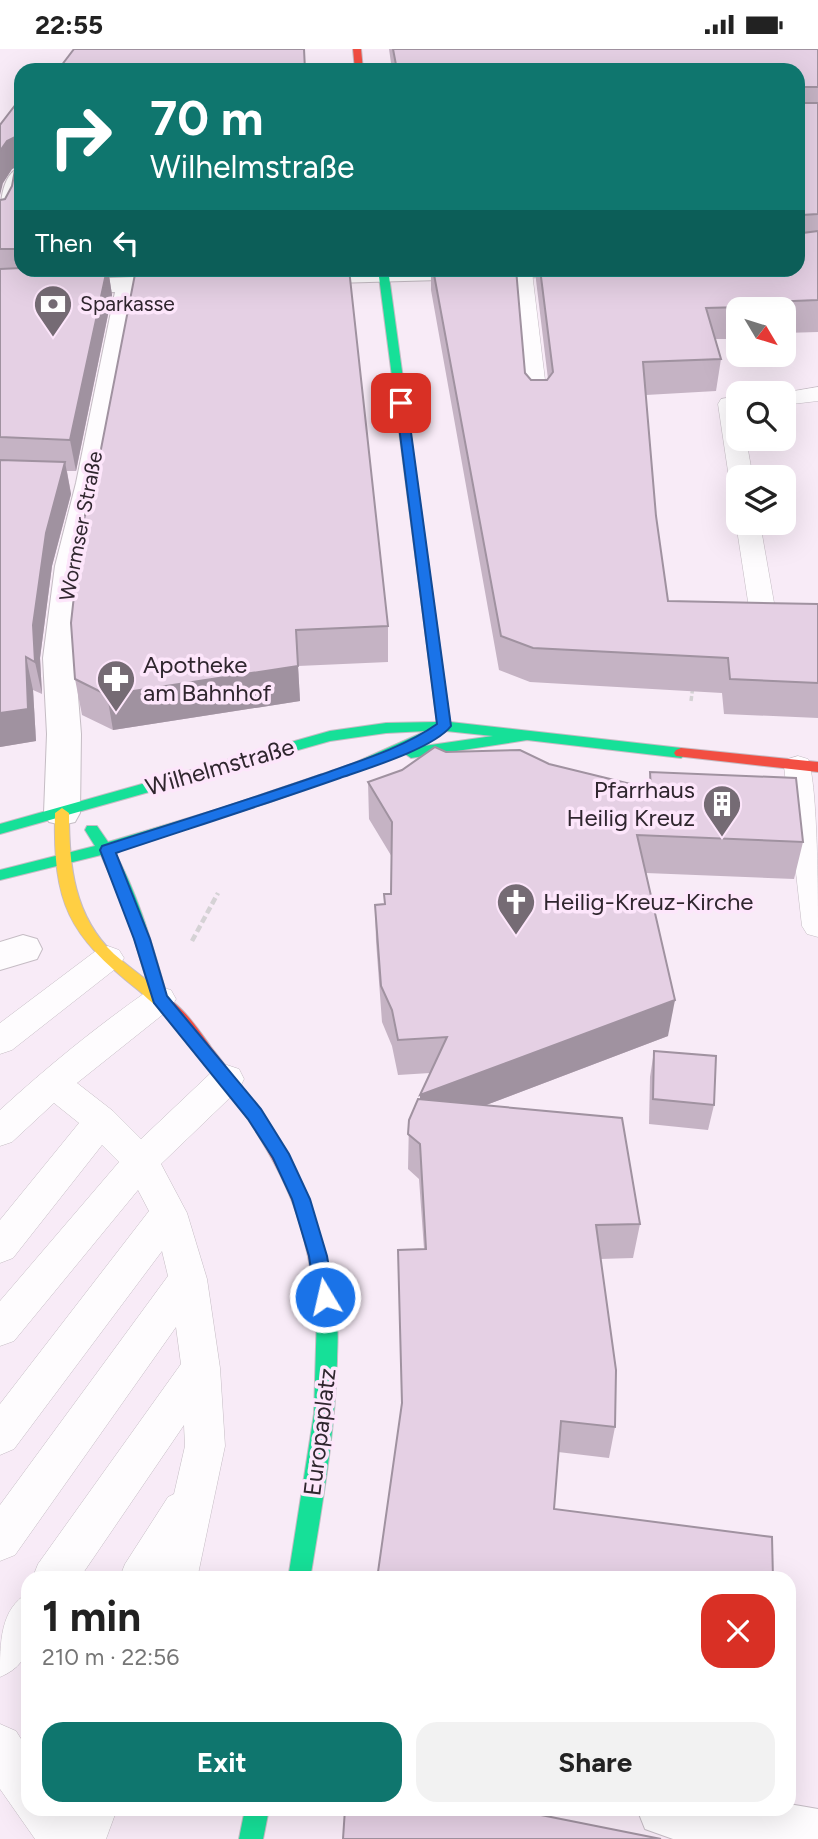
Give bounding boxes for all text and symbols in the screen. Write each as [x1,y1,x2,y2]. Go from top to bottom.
text: 22:55 [35,9,103,41]
text: 70 m [150,88,263,147]
icon: right [35,91,126,182]
text: Wilhelmstraße [150,148,354,186]
icon: left [107,224,145,262]
text: Then [35,227,93,259]
bank icon: Sparkasse [32,283,74,338]
place label: Sparkasse [80,291,175,316]
north arrow [726,297,796,367]
map controls [726,297,796,535]
pin [371,373,431,433]
button: search [726,381,796,451]
icon: arrive [382,384,420,422]
street label: Wormser Straße [54,449,107,603]
button: layers [726,465,796,535]
place label: Apotheke am Bahnhof [143,650,272,707]
pharmacy icon: Apotheke am Bahnhof [95,658,137,713]
street label: Wilhelmstraße [142,731,298,802]
place label: Pfarrhaus Heilig Kreuz [566,775,695,832]
building icon: Pfarrhaus Heilig Kreuz [701,783,743,838]
church icon: Heilig-Kreuz-Kirche [495,881,537,936]
place label: Heilig-Kreuz-Kirche [543,887,753,916]
position arrow [288,1260,362,1334]
street label: Europaplatz [297,1366,342,1498]
text: 1 min [42,1591,141,1642]
button: close [701,1594,775,1668]
text: 210 m · 22:56 [42,1643,179,1671]
button: Exit [42,1722,402,1802]
button: Share [416,1722,775,1802]

